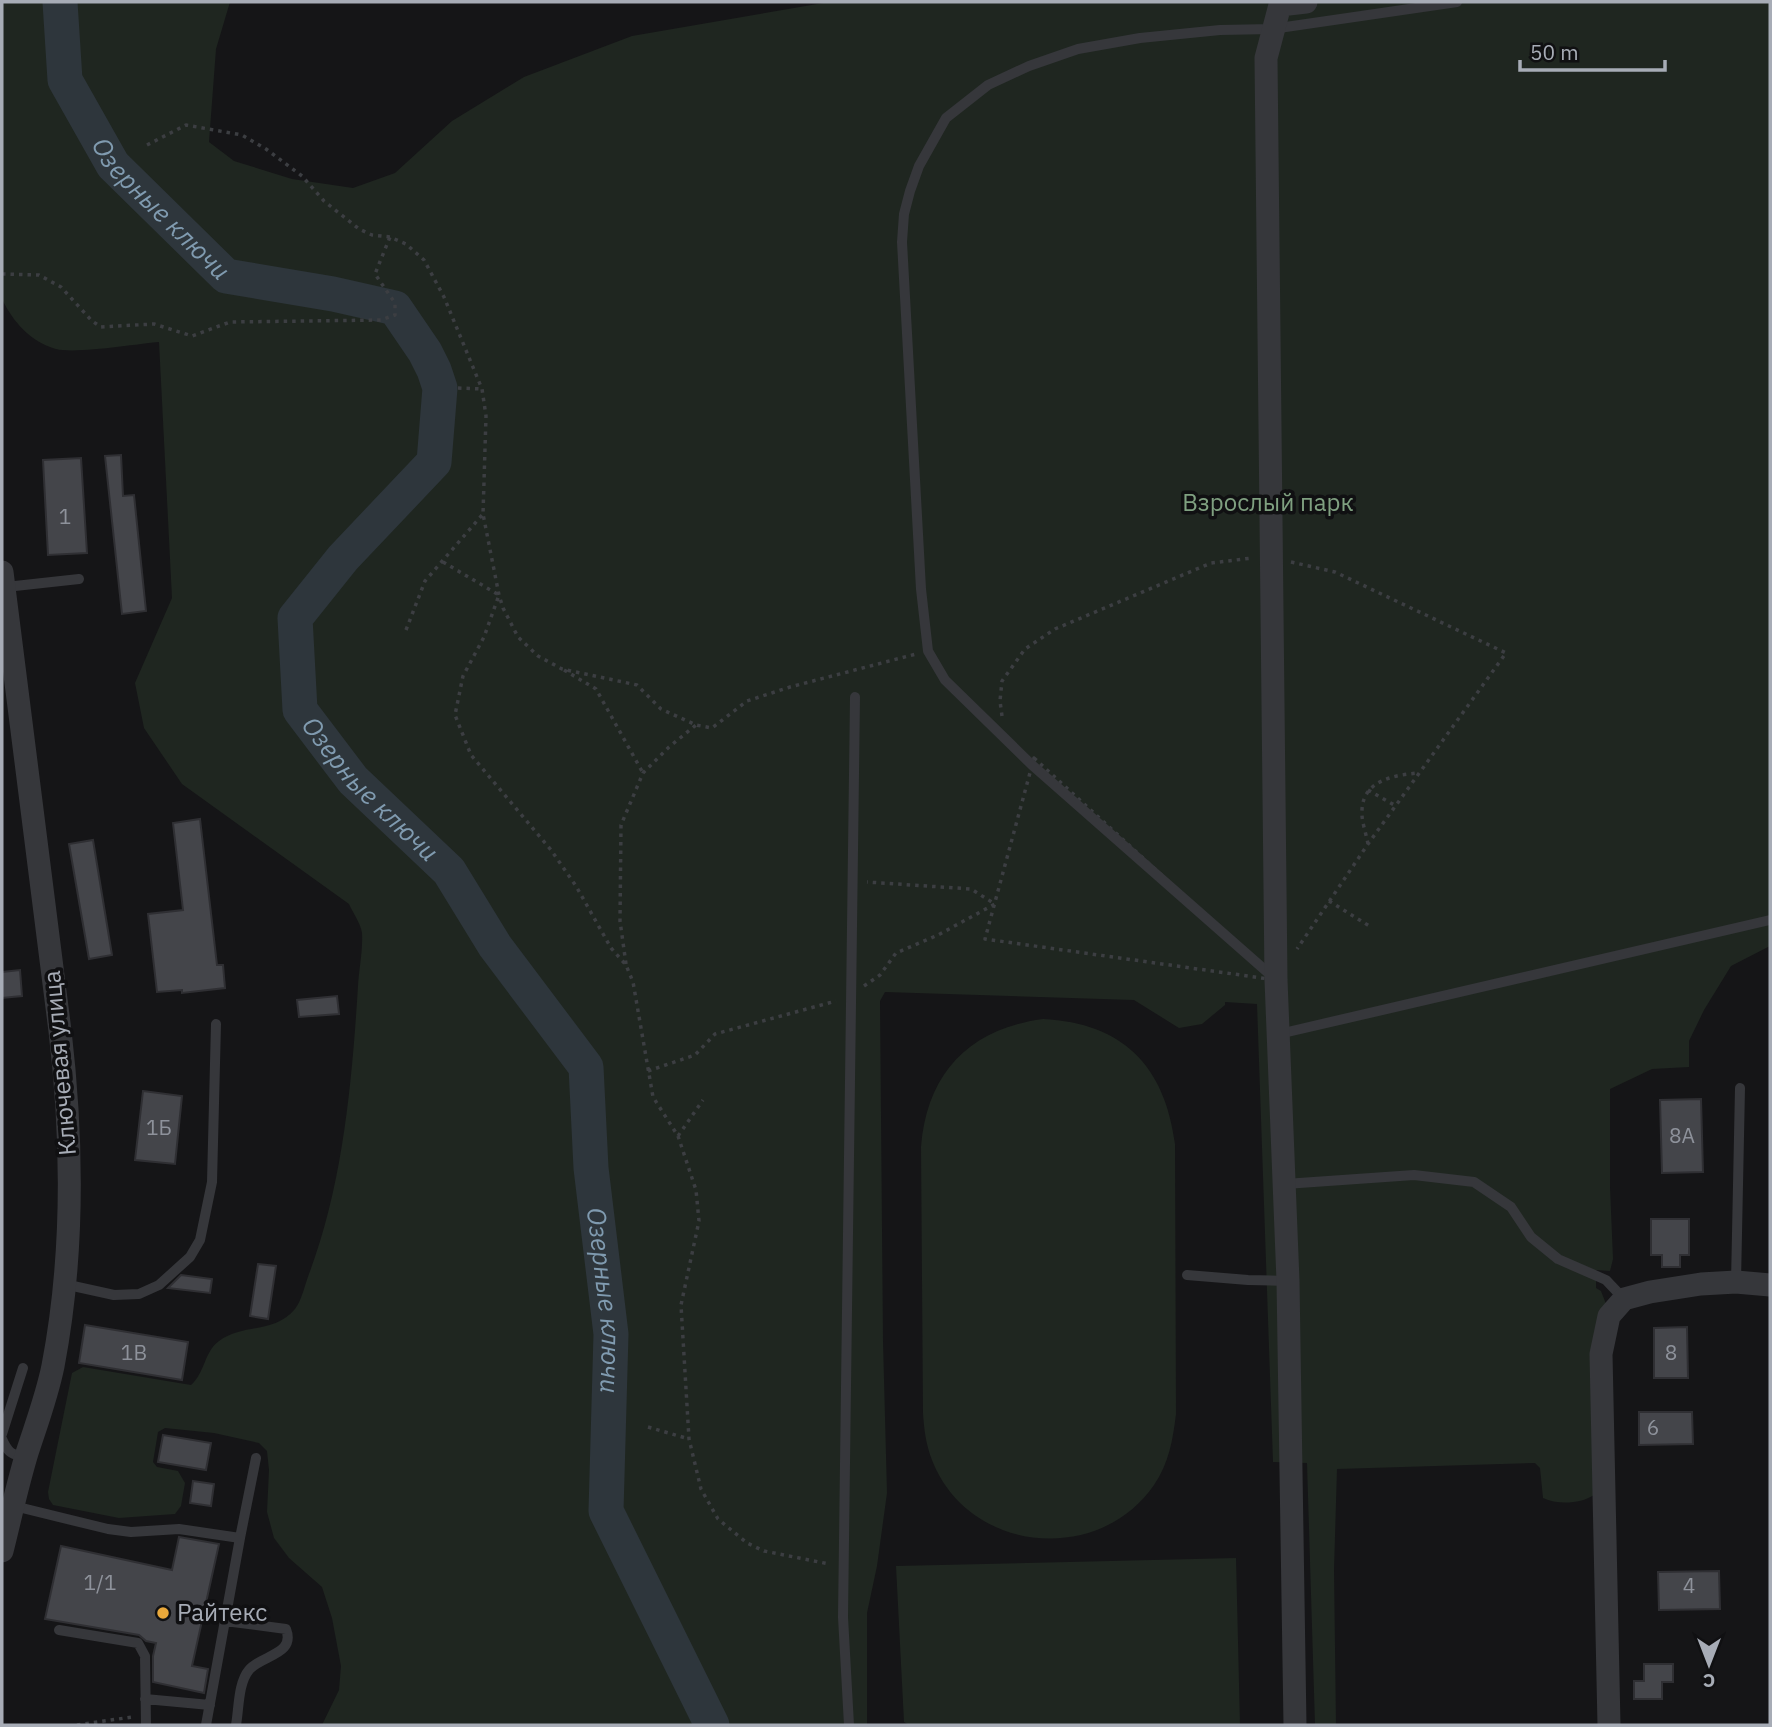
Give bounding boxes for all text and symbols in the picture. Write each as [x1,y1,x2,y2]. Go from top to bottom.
scale bar [1520,28,1665,72]
text: 50 m [1530,38,1579,66]
water label: Озерные ключи [85,131,238,287]
park label: Взрослый парк [1182,486,1354,518]
house number: 1 [59,502,71,530]
water label: Озерные ключи [295,709,446,868]
street label: Ключевая улица [35,969,83,1157]
house number: 1Б [146,1113,172,1141]
house number: 8А [1669,1121,1695,1149]
water label: Озерные ключи [580,1206,629,1394]
house number: 1В [121,1338,147,1366]
house number: 8 [1665,1338,1677,1366]
house number: 6 [1647,1413,1659,1441]
house number: 1/1 [83,1568,117,1596]
house number: 4 [1683,1571,1695,1599]
place label: Райтекс [177,1596,267,1628]
marker: Райтекс [155,1605,171,1621]
north arrow [1674,1629,1744,1699]
text: С [1703,1669,1715,1693]

